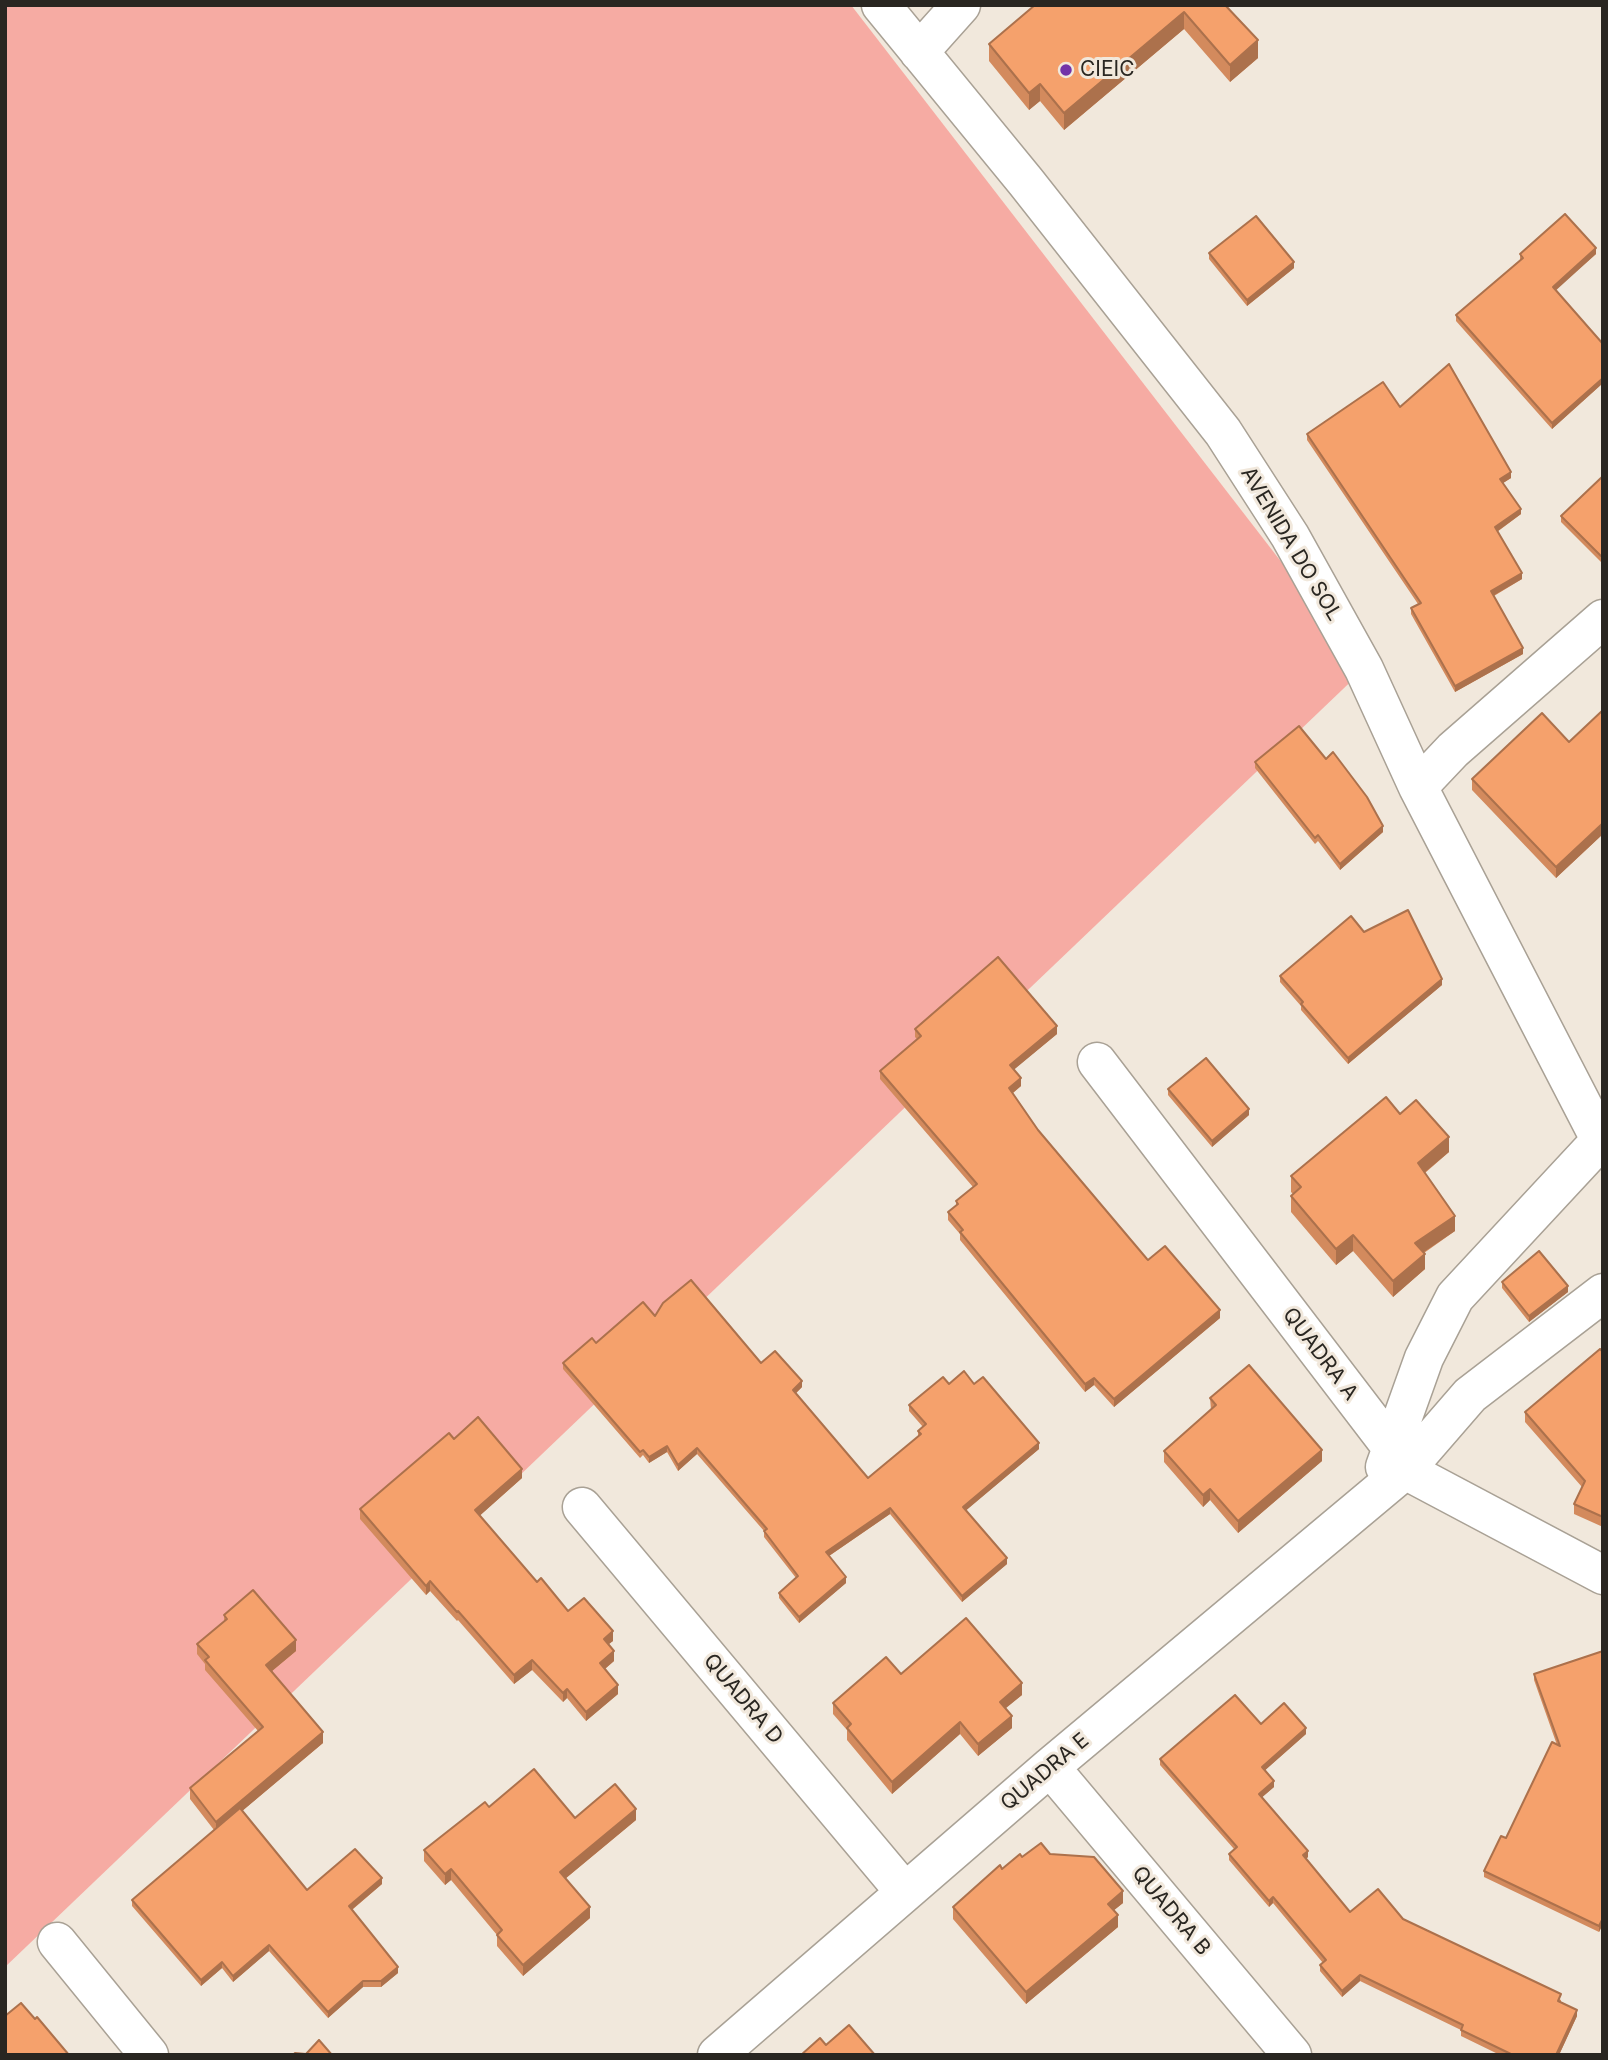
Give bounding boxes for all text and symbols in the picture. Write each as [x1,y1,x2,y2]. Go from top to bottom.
place label: CIEIC [1080,57,1135,83]
marker: CIEIC [1058,62,1074,78]
street label: AVENIDA DO SOL [1235,463,1347,625]
street label: QUADRA A [1277,1303,1363,1405]
street label: QUADRA D [698,1649,788,1749]
street label: QUADRA E [996,1728,1094,1816]
street label: QUADRA B [1126,1861,1216,1961]

